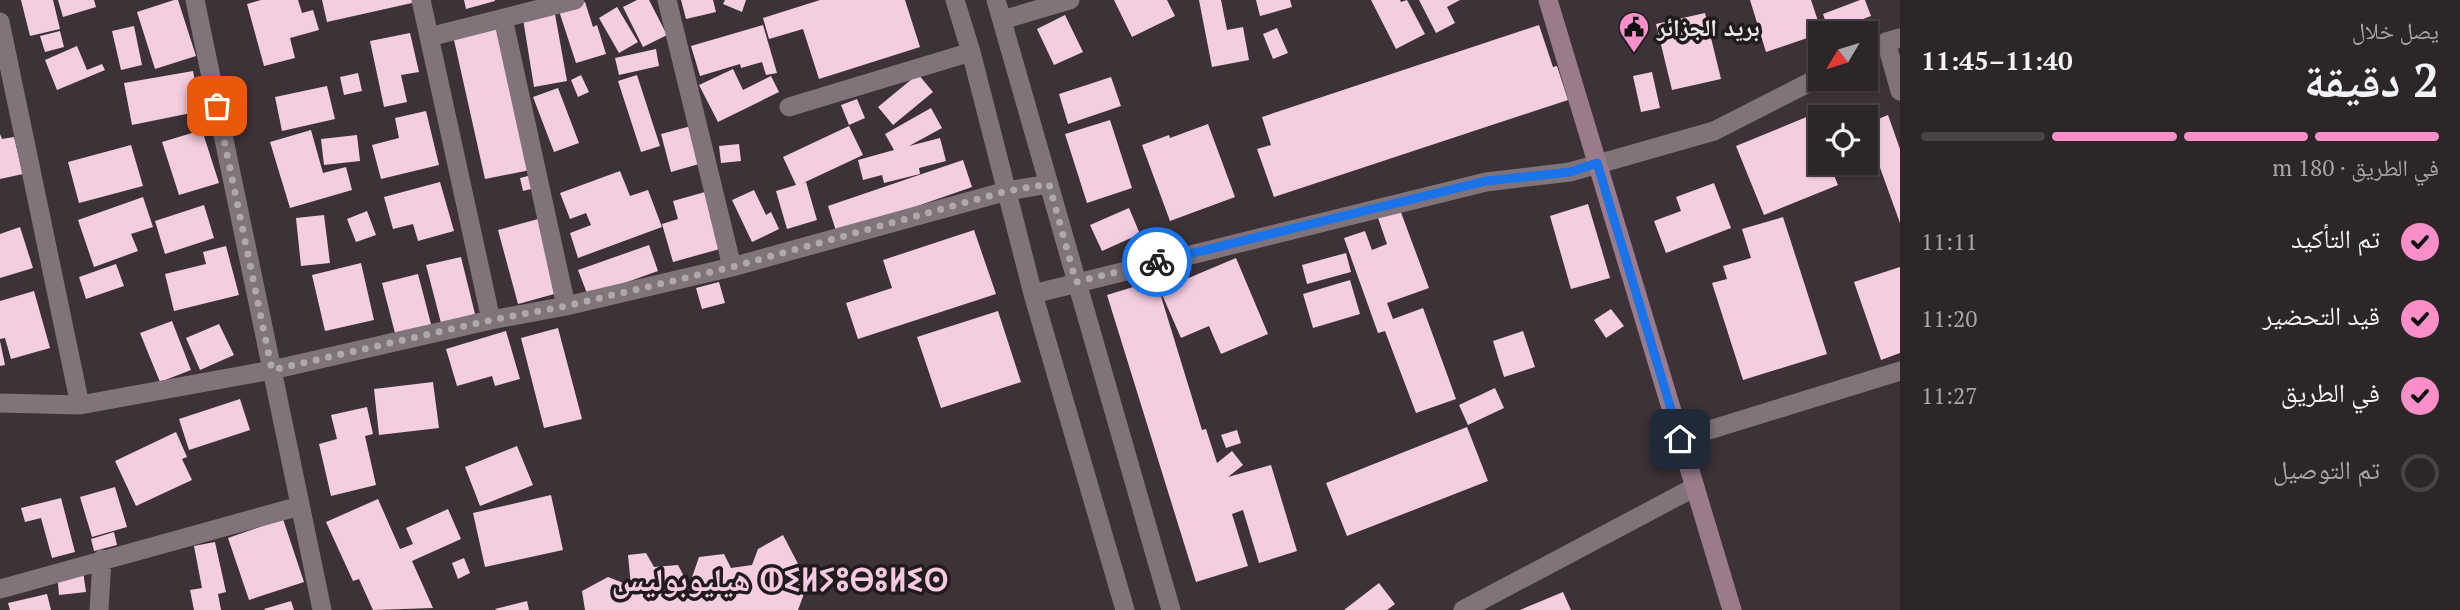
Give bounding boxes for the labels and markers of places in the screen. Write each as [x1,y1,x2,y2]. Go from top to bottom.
public building icon: بريد الجزائر [1617,10,1651,54]
place label: بريد الجزائر [1656,11,1760,43]
pin [187,76,247,136]
pin [1650,409,1710,469]

